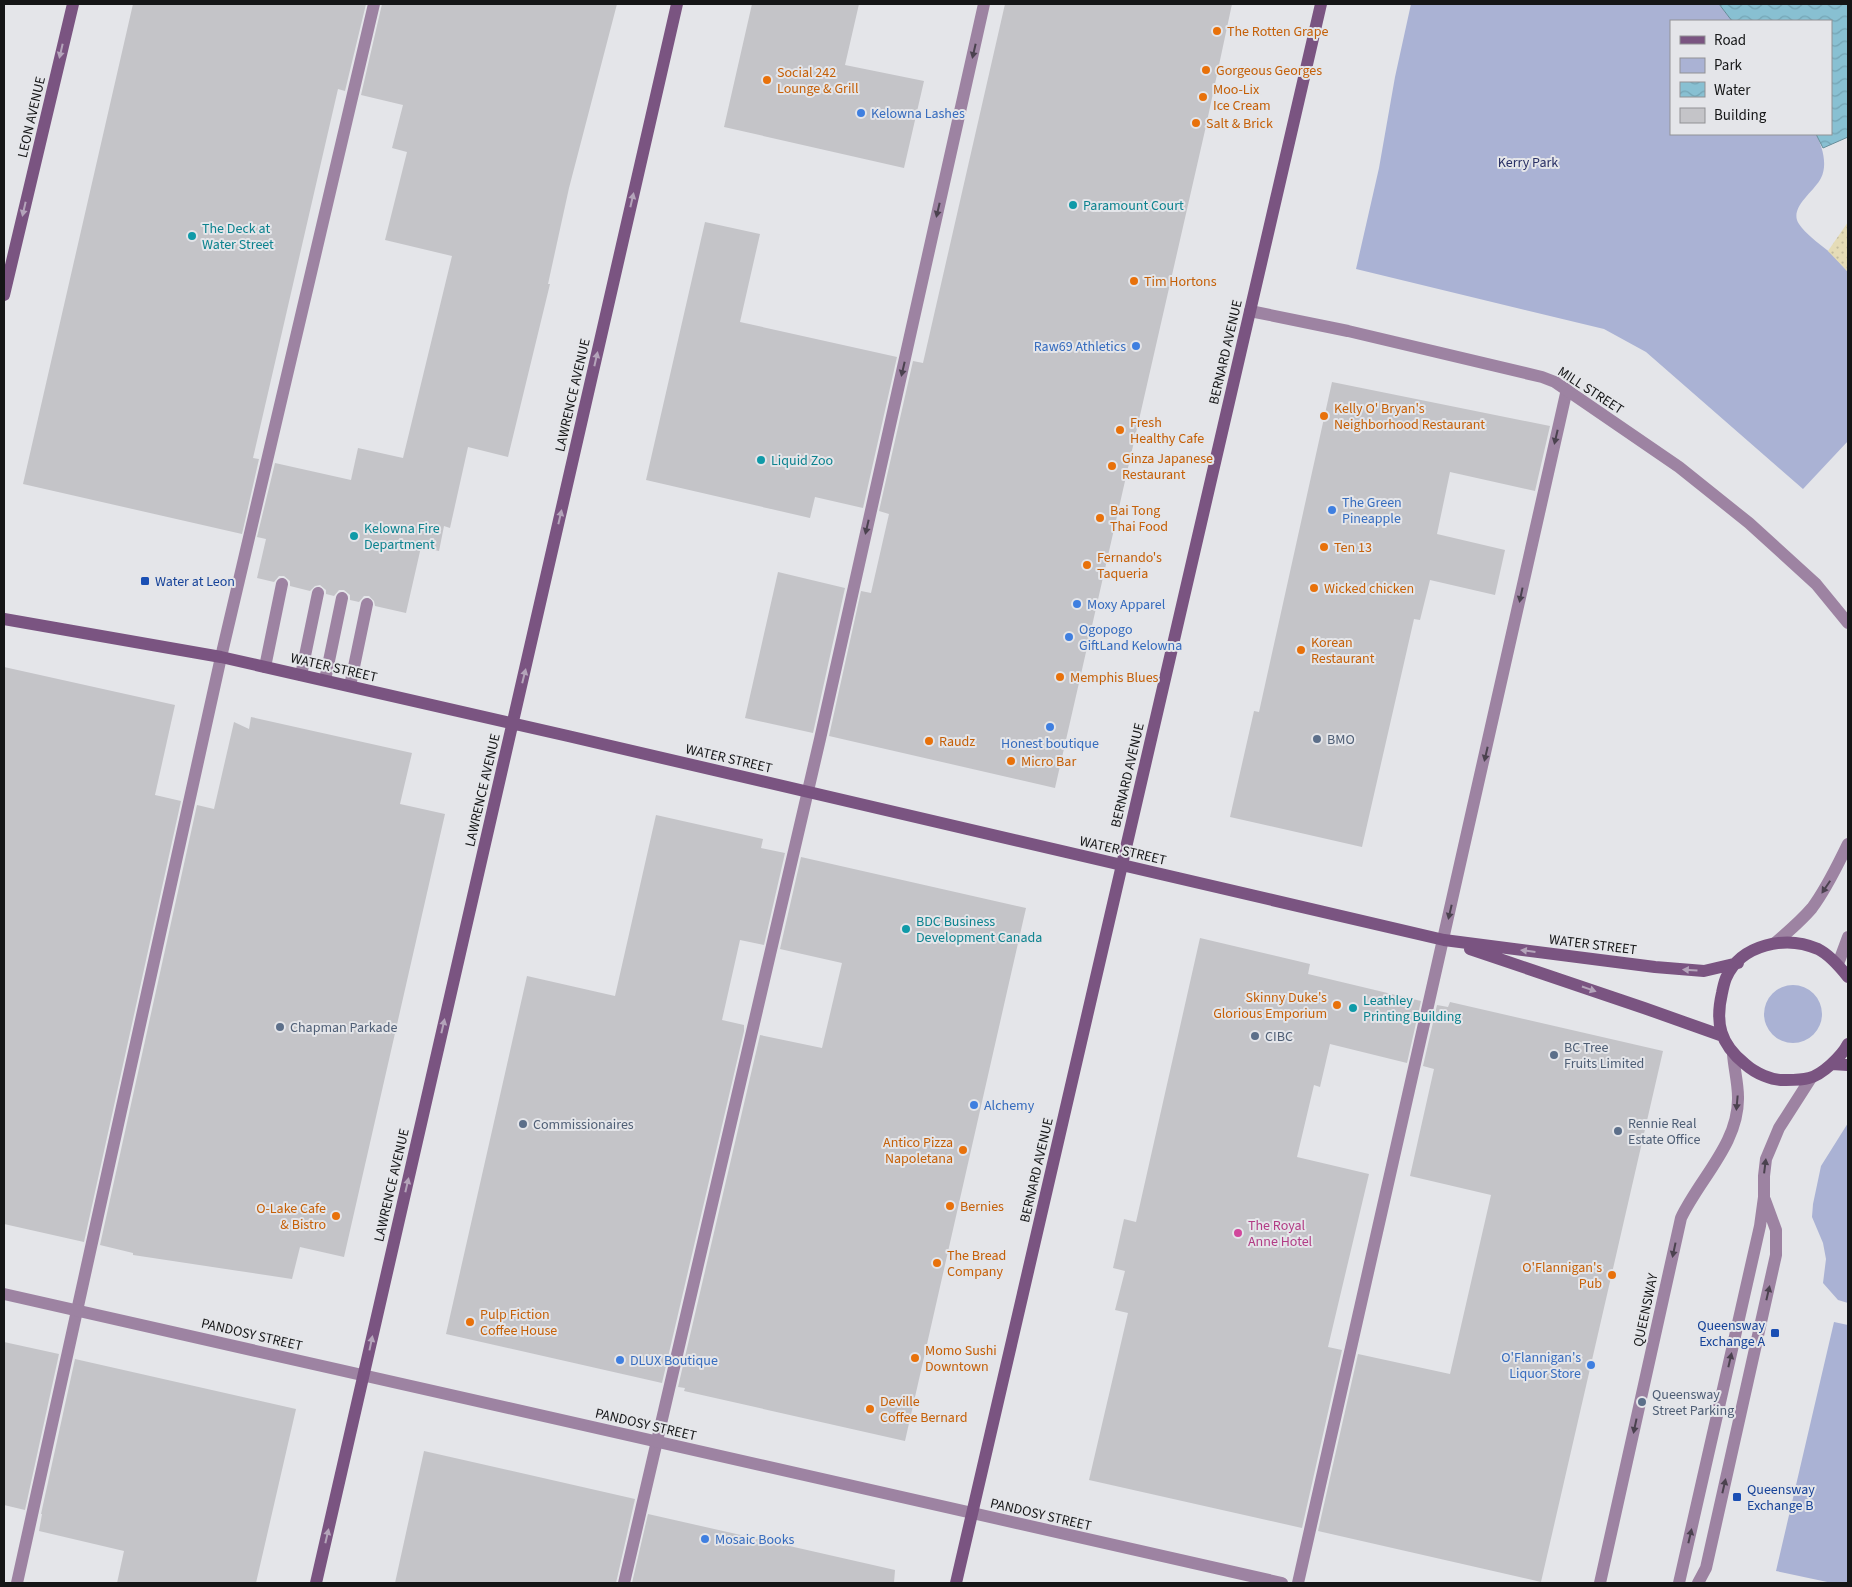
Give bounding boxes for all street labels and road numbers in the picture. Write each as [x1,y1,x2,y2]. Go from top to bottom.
street label: LEON AVENUE [13,75,51,160]
street label: BERNARD AVENUE [1204,298,1248,407]
street label: LAWRENCE AVENUE [550,337,596,454]
street label: MILL STREET [1553,362,1628,420]
street label: WATER STREET [288,648,380,688]
street label: BERNARD AVENUE [1106,721,1150,830]
street label: LAWRENCE AVENUE [460,732,506,849]
street label: WATER STREET [683,739,775,779]
street label: WATER STREET [1077,831,1169,871]
street label: WATER STREET [1548,930,1638,960]
street label: BERNARD AVENUE [1015,1116,1059,1225]
street label: LAWRENCE AVENUE [369,1127,415,1244]
street label: QUEENSWAY [1628,1271,1664,1349]
street label: PANDOSY STREET [199,1314,305,1356]
street label: PANDOSY STREET [593,1404,699,1446]
street label: PANDOSY STREET [988,1494,1094,1536]

